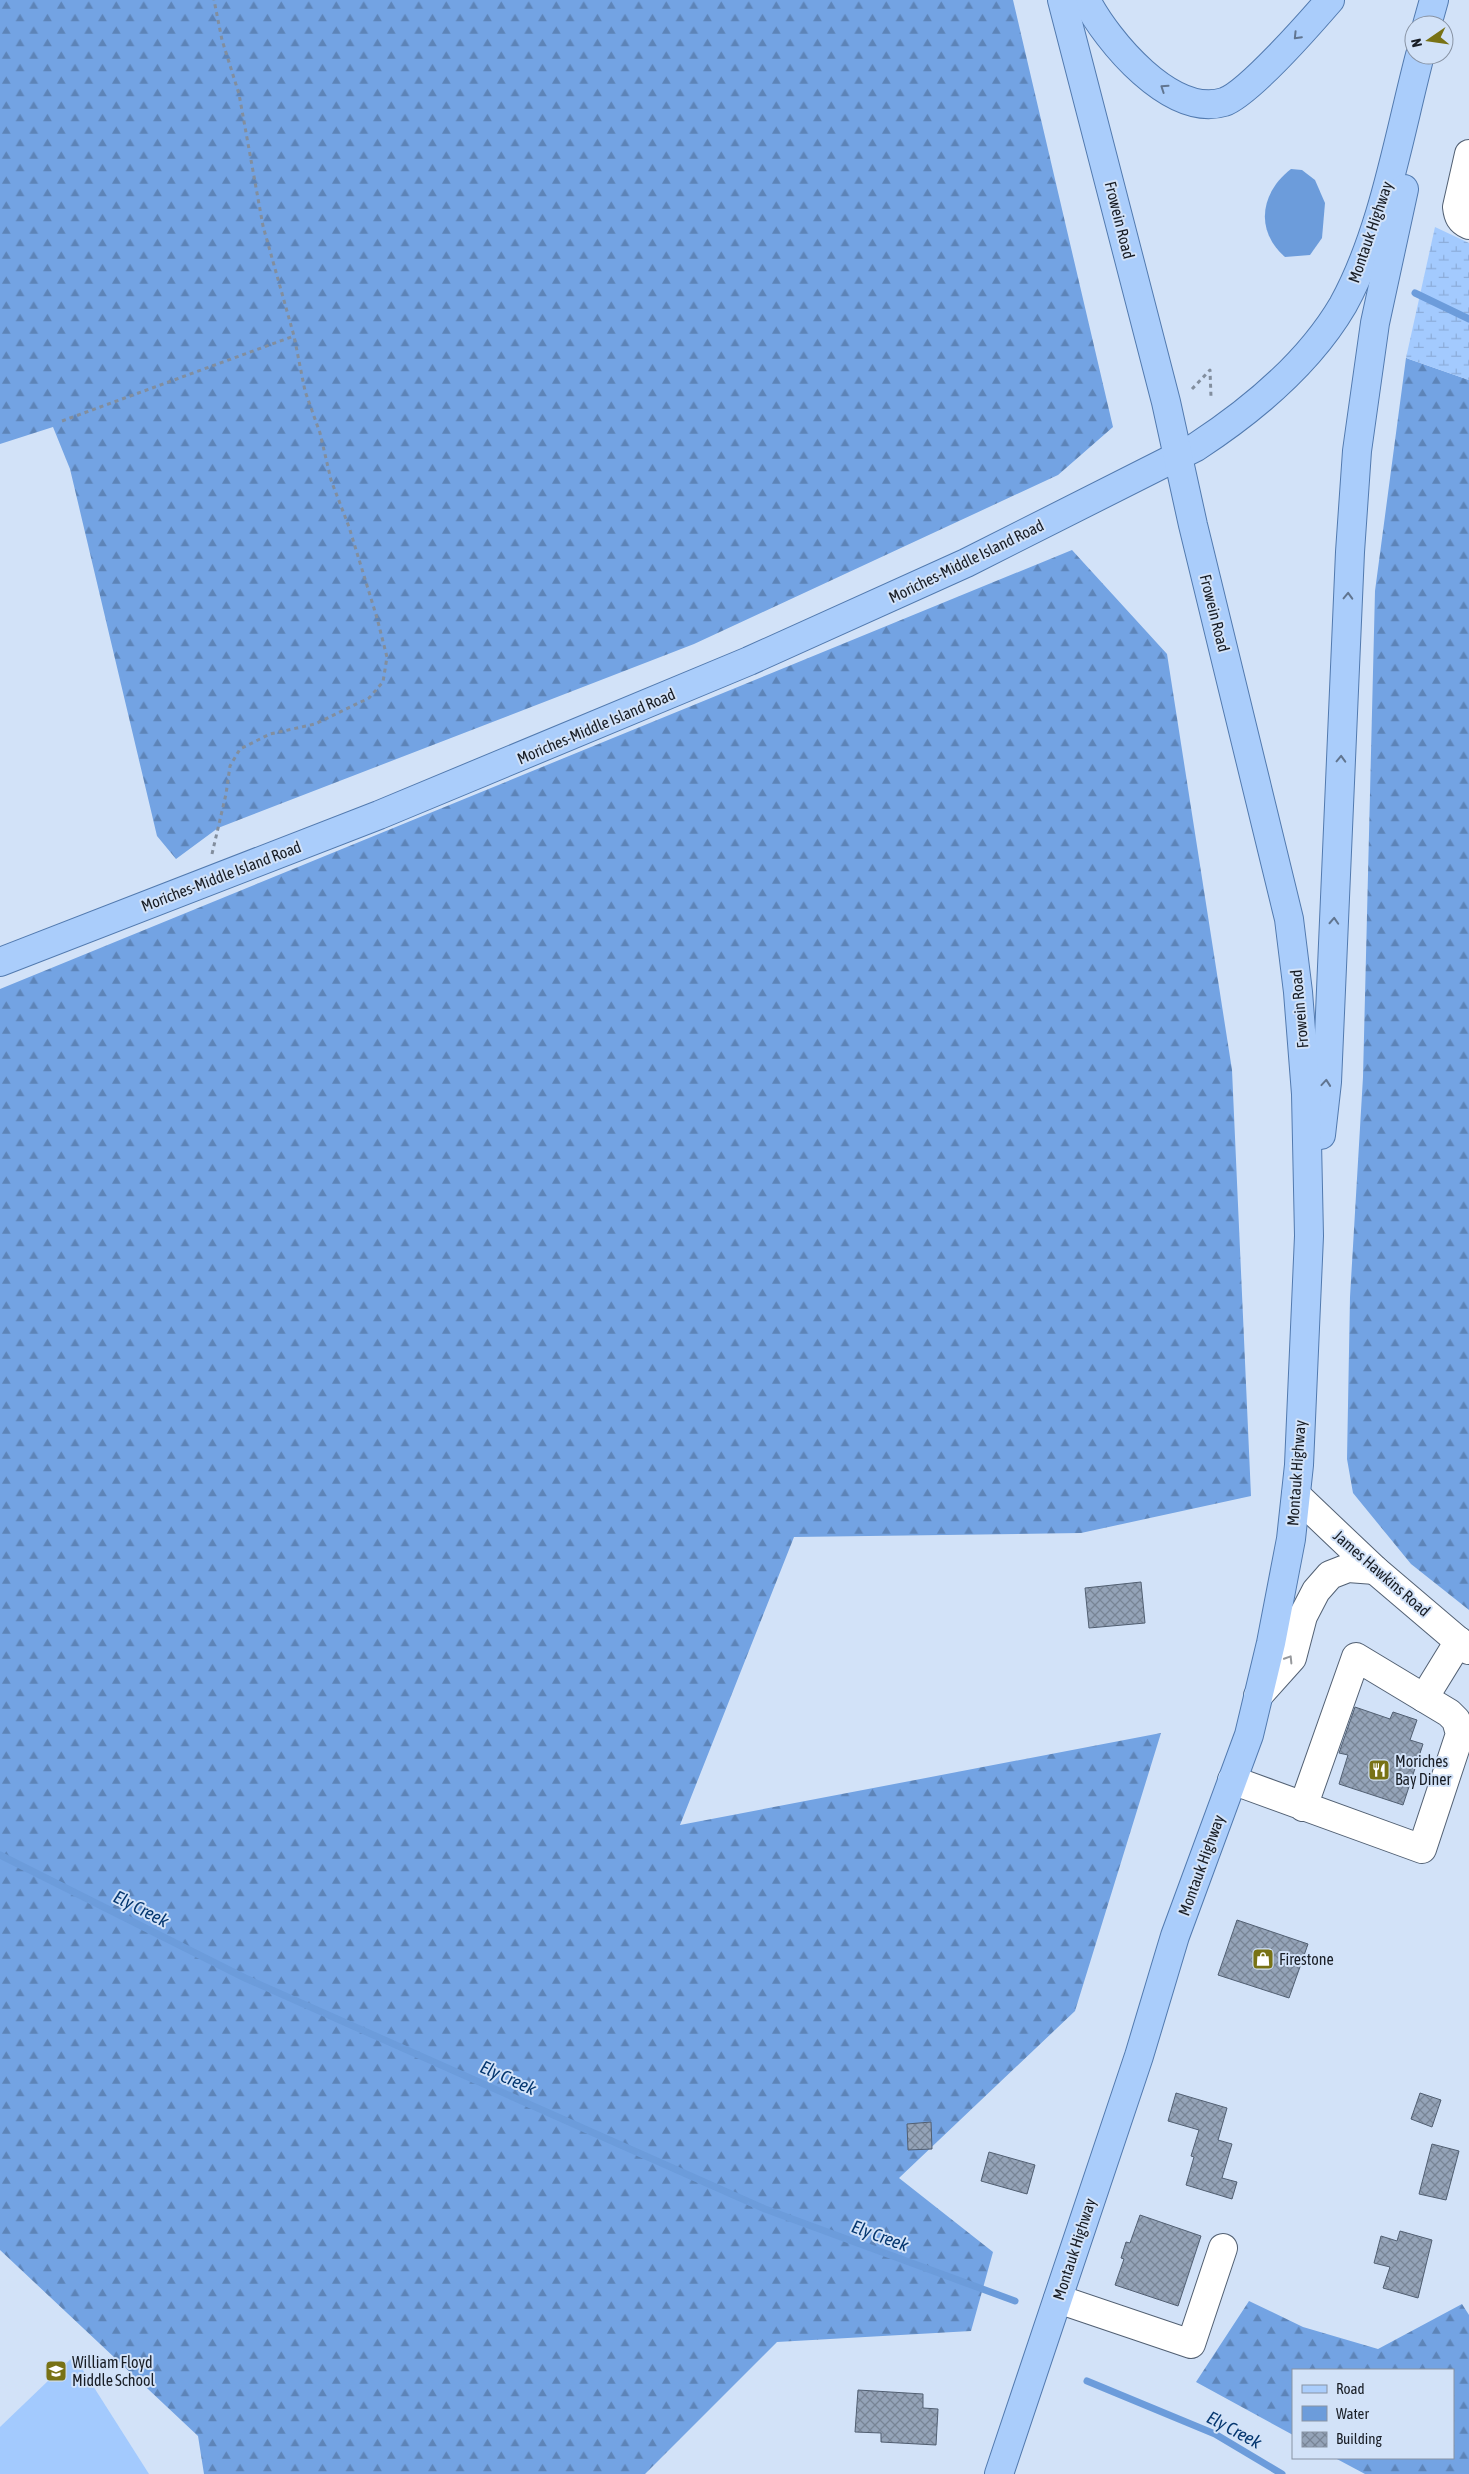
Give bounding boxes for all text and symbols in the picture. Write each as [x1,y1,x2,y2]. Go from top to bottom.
north arrow [1404,15,1454,65]
one-way arrow [1294,30,1303,39]
text: N [1408,37,1425,49]
one-way arrow [1161,85,1170,94]
street label: Frowein Road [1102,179,1138,261]
street label: Montauk Highway [1344,179,1397,285]
street label: Moriches-Middle Island Road [886,516,1046,606]
street label: Frowein Road [1197,572,1233,654]
one-way arrow [1343,592,1353,600]
street label: Moriches-Middle Island Road [514,685,678,767]
one-way arrow [1336,755,1347,763]
street label: Moriches-Middle Island Road [139,837,303,915]
one-way arrow [1329,917,1340,925]
street label: Frowein Road [1287,969,1311,1049]
one-way arrow [1321,1079,1332,1087]
street label: Montauk Highway [1283,1419,1310,1527]
street label: James Hawkins Road [1330,1526,1434,1620]
one-way arrow [1283,1655,1293,1664]
place label: Moriches Bay Diner [1395,1752,1451,1789]
restaurant icon: Moriches Bay Diner [1367,1758,1391,1782]
street label: Montauk Highway [1174,1812,1229,1918]
water label: Ely Creek [110,1886,173,1932]
shop icon: Firestone [1251,1947,1275,1971]
place label: Firestone [1279,1950,1334,1968]
water label: Ely Creek [477,2056,540,2100]
street label: Montauk Highway [1049,2195,1100,2303]
water label: Ely Creek [849,2216,912,2256]
place label: William Floyd Middle School [72,2353,156,2389]
school or university icon: William Floyd Middle School [44,2359,68,2383]
legend [1292,2369,1454,2459]
text: Road [1336,2380,1365,2397]
text: Water [1336,2405,1369,2422]
water label: Ely Creek [1203,2406,1266,2453]
text: Building [1336,2430,1382,2447]

